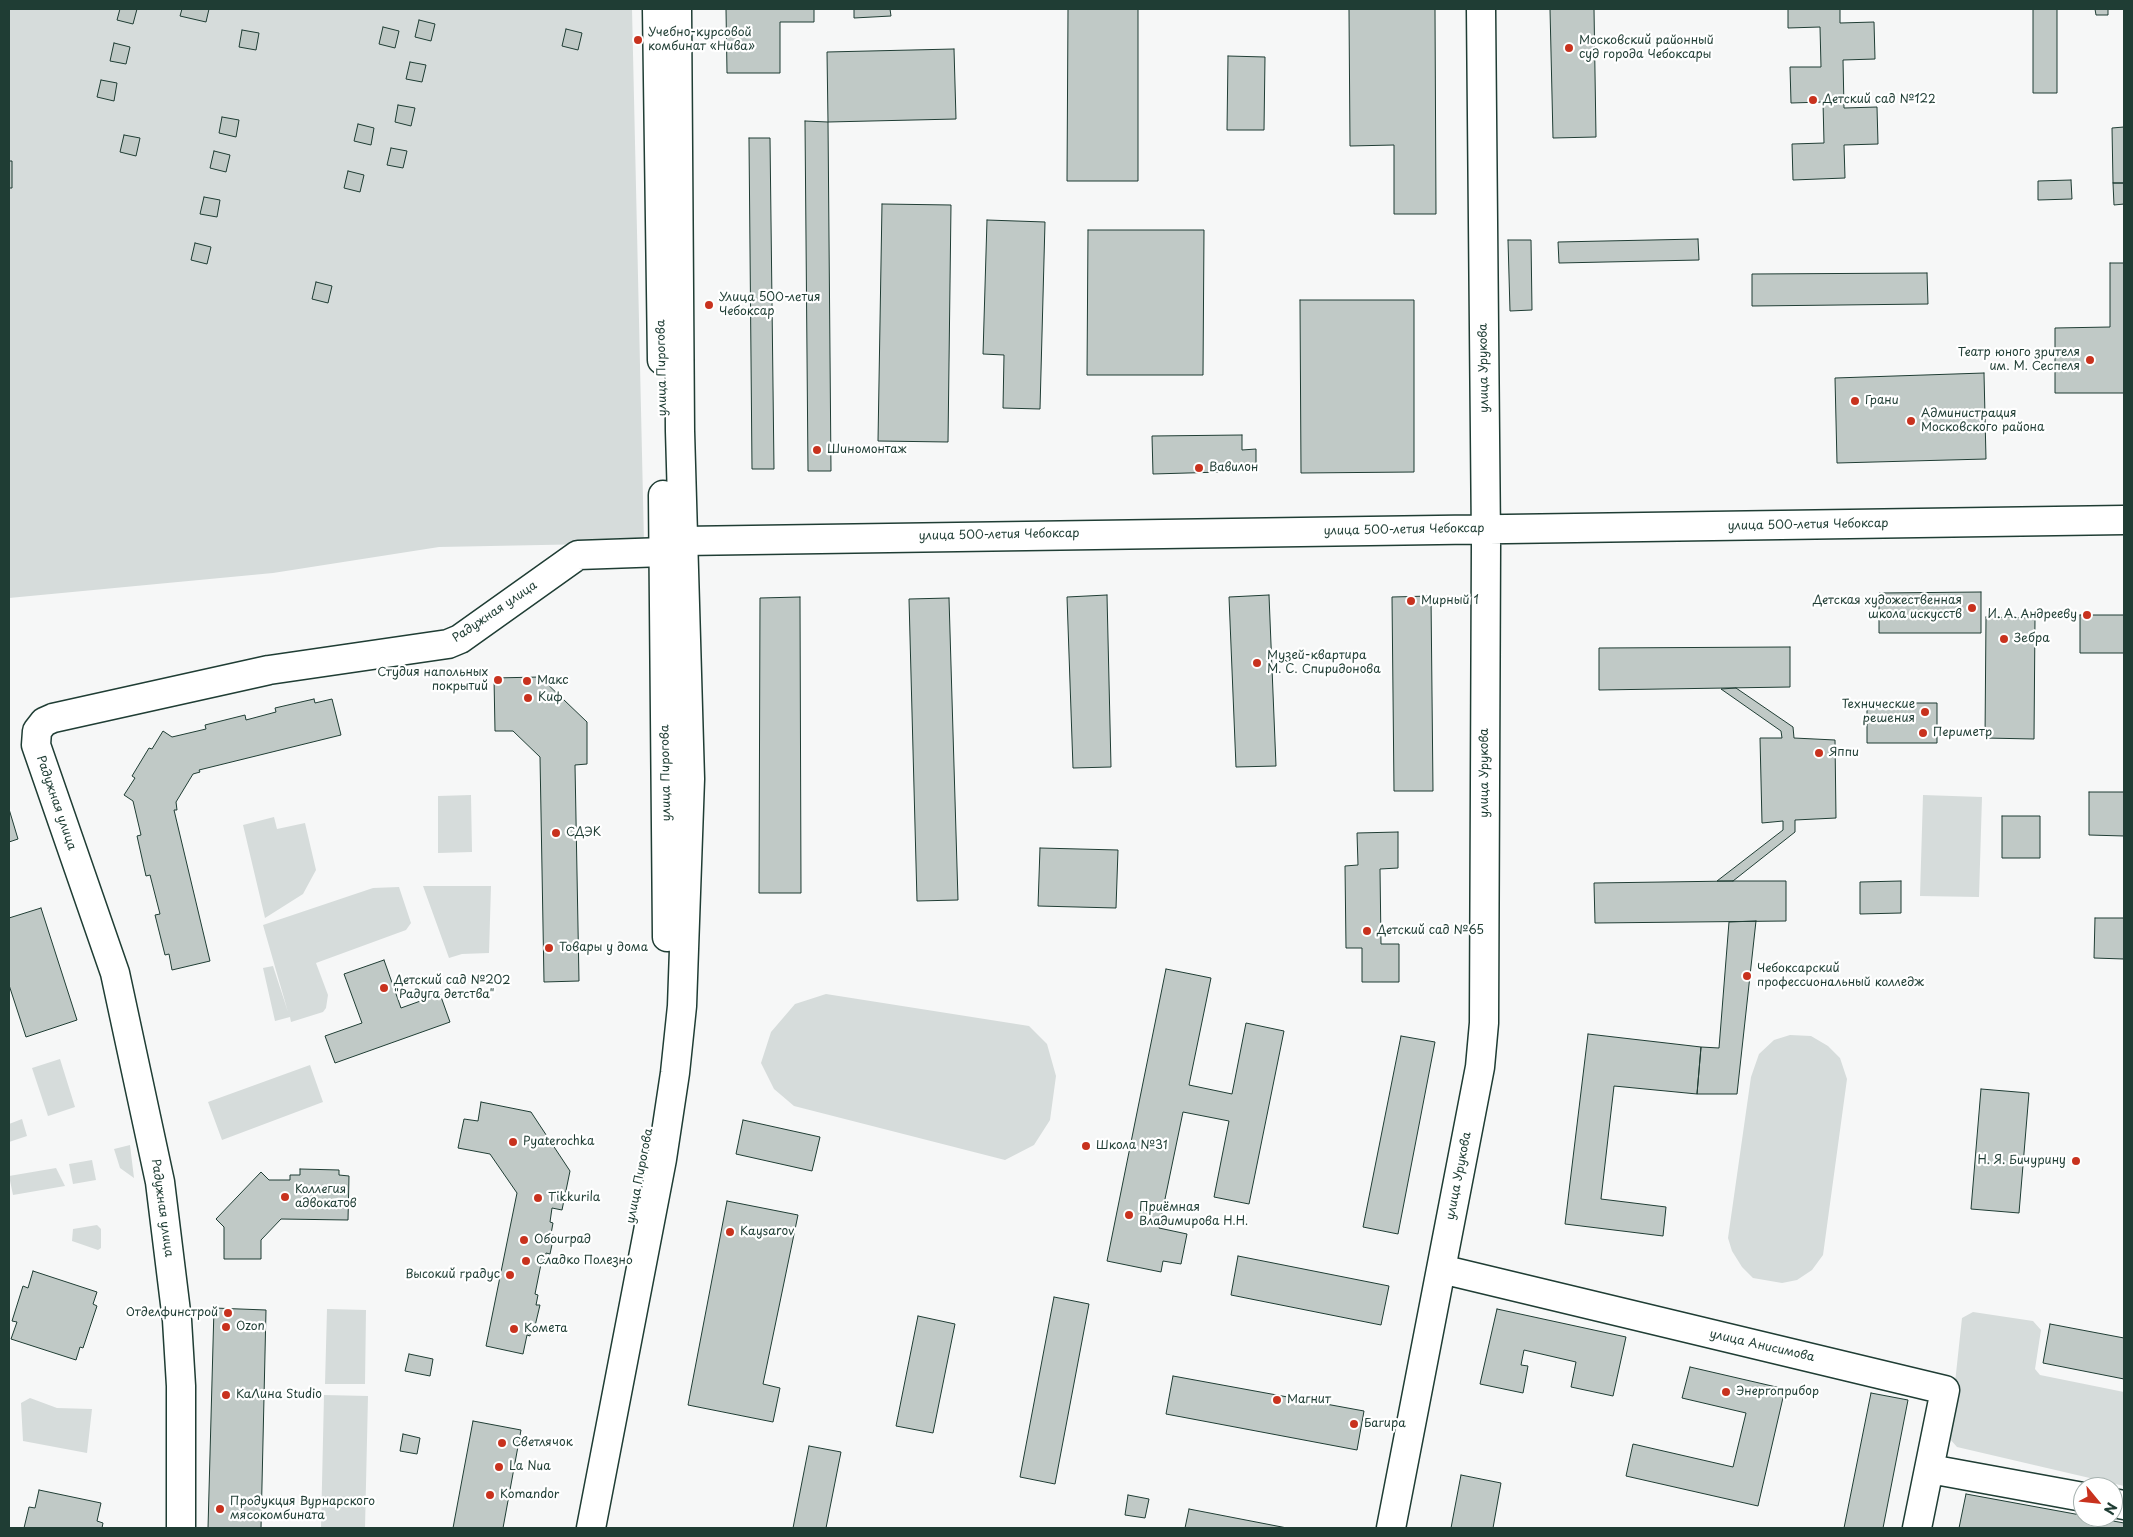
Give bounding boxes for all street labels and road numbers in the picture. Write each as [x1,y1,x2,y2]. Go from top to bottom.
street label: улица Пирогова [654,320,670,416]
street label: улица Урукова [1476,323,1492,413]
street label: улица 500-летия Чебоксар [1727,516,1889,534]
street label: улица 500-летия Чебоксар [1323,521,1485,539]
street label: улица 500-летия Чебоксар [918,526,1080,544]
street label: Радужная улица [450,578,540,646]
street label: улица Пирогова [658,725,674,821]
street label: улица Урукова [1478,728,1492,818]
street label: Радужная улица [33,754,79,852]
street label: улица Пирогова [624,1127,656,1225]
street label: улица Урукова [1443,1131,1475,1221]
street label: Радужная улица [148,1158,176,1258]
street label: улица Анисимова [1708,1327,1816,1365]

